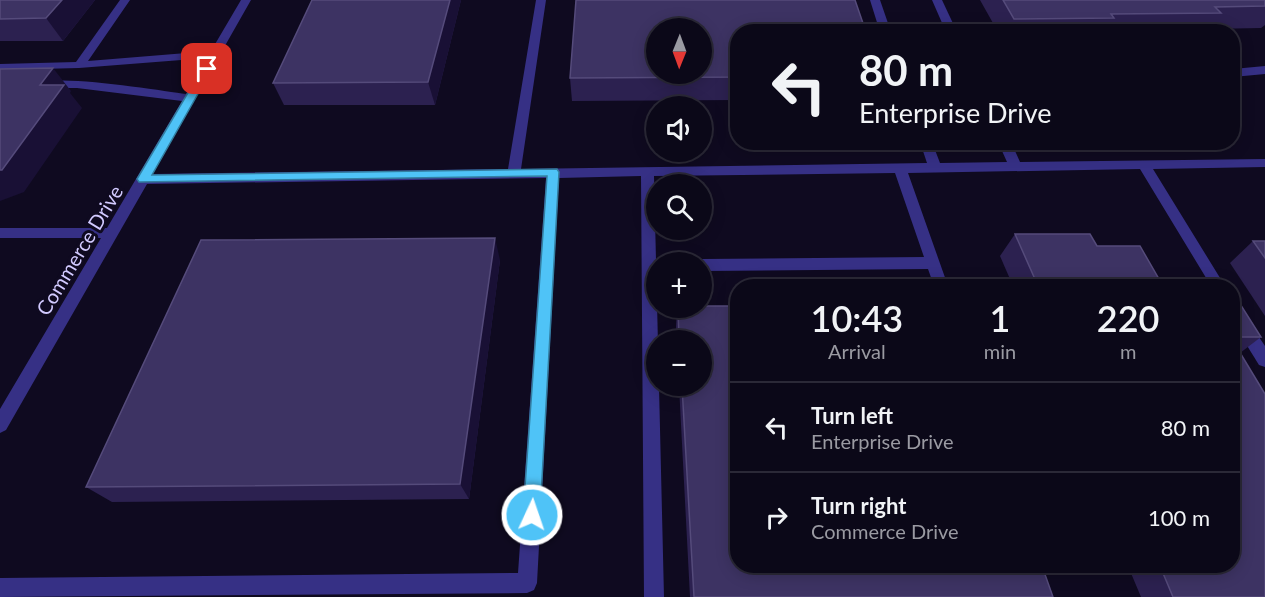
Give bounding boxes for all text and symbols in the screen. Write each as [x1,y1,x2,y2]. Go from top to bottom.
north arrow [646,18,712,84]
map controls [646,18,712,396]
pin [181,43,232,94]
text: 80 m [859,45,953,95]
icon: left [760,48,838,126]
icon: arrive [190,52,223,85]
button: sound [646,96,712,162]
text: Enterprise Drive [859,96,1051,129]
button: search [646,174,712,240]
street label: Commerce Drive [31,181,127,319]
button: + [646,252,712,318]
text: 10:43 [811,296,903,340]
text: 1 [990,296,1010,340]
text: 220 [1097,296,1159,340]
button: − [646,330,712,396]
text: Arrival [828,339,886,363]
text: min [984,339,1016,363]
text: m [1120,339,1136,363]
text: Turn left [811,402,893,429]
icon: left [760,411,793,444]
text: 80 m [1161,414,1210,441]
text: Enterprise Drive [811,429,954,453]
position arrow [500,483,564,547]
text: Turn right [811,492,906,519]
icon: right [760,501,793,534]
text: 100 m [1148,504,1210,531]
text: Commerce Drive [811,519,959,543]

